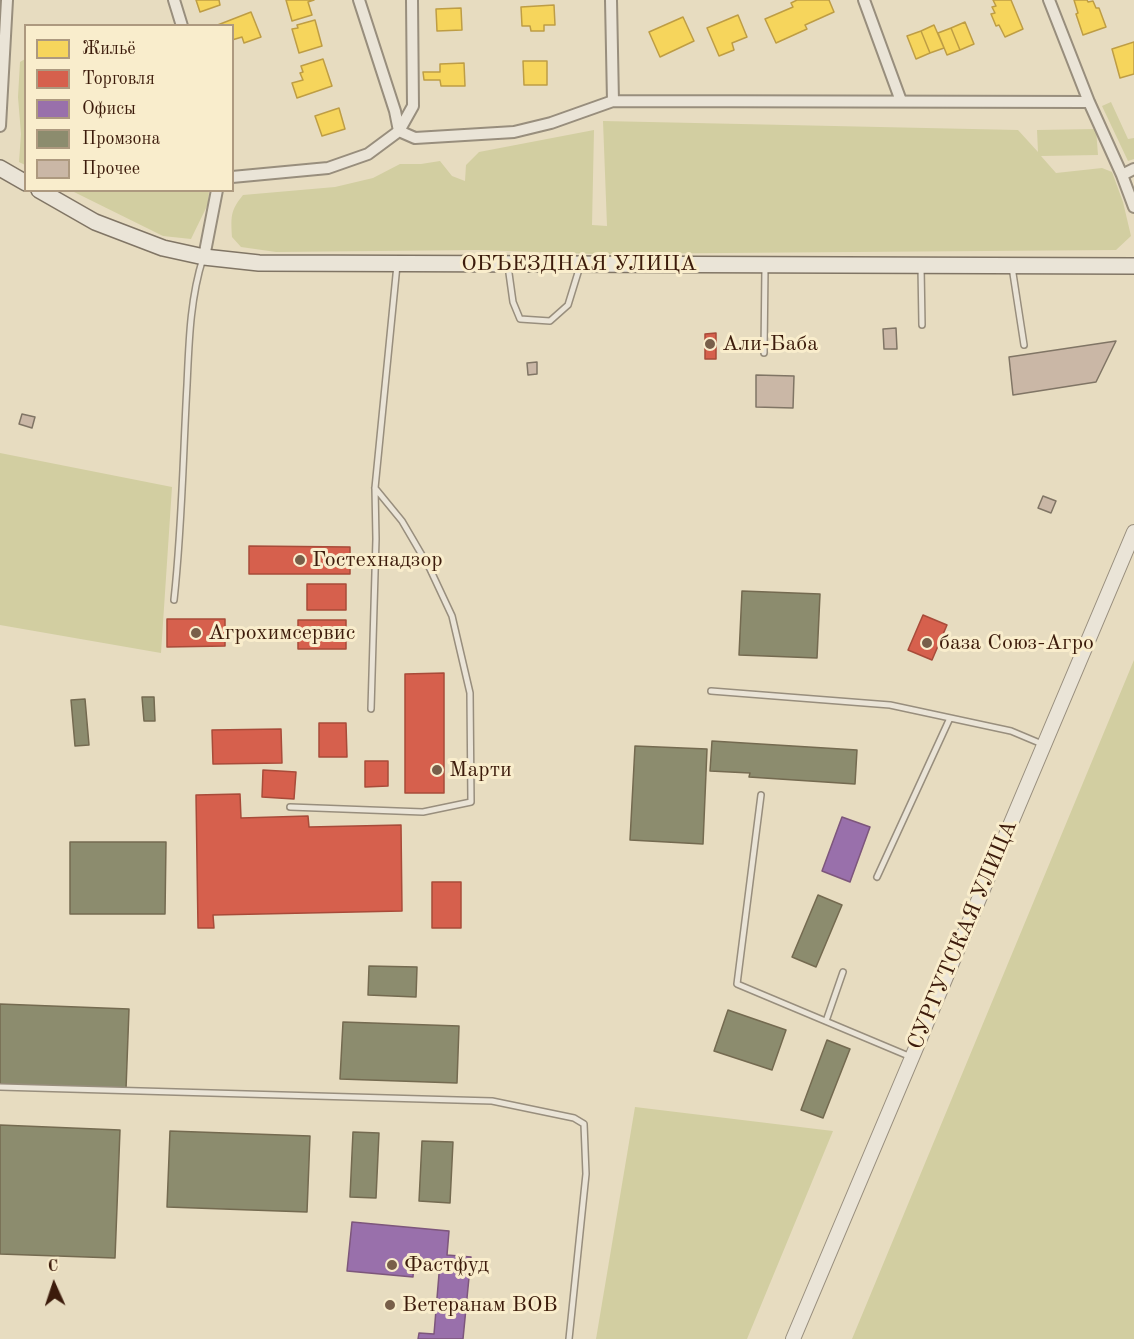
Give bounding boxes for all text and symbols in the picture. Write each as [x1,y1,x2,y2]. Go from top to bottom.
legend [24,24,234,192]
text: Жильё [82,40,136,58]
text: Торговля [82,70,155,88]
text: Офисы [82,100,136,118]
text: Промзона [82,130,160,148]
text: Прочее [82,160,140,178]
street label: ОБЪЕЗДНАЯ УЛИЦА [461,251,697,277]
place label: Али-Баба [722,331,818,357]
marker: Али-Баба [703,337,717,351]
place label: Гостехнадзор [312,547,443,573]
marker: Гостехнадзор [293,553,307,567]
place label: Агрохимсервис [208,620,355,646]
marker: Агрохимсервис [189,626,203,640]
place label: база Союз-Агро [939,630,1094,656]
marker: база Союз-Агро [920,636,934,650]
place label: Марти [449,757,512,783]
marker: Марти [430,763,444,777]
street label: СУРГУТСКАЯ УЛИЦА [903,816,1023,1054]
place label: Фастфуд [404,1252,489,1278]
north arrow [24,1255,84,1315]
marker: Фастфуд [385,1258,399,1272]
text: С [47,1259,59,1275]
place label: Ветеранам ВОВ [402,1292,558,1318]
marker: Ветеранам ВОВ [383,1298,397,1312]

